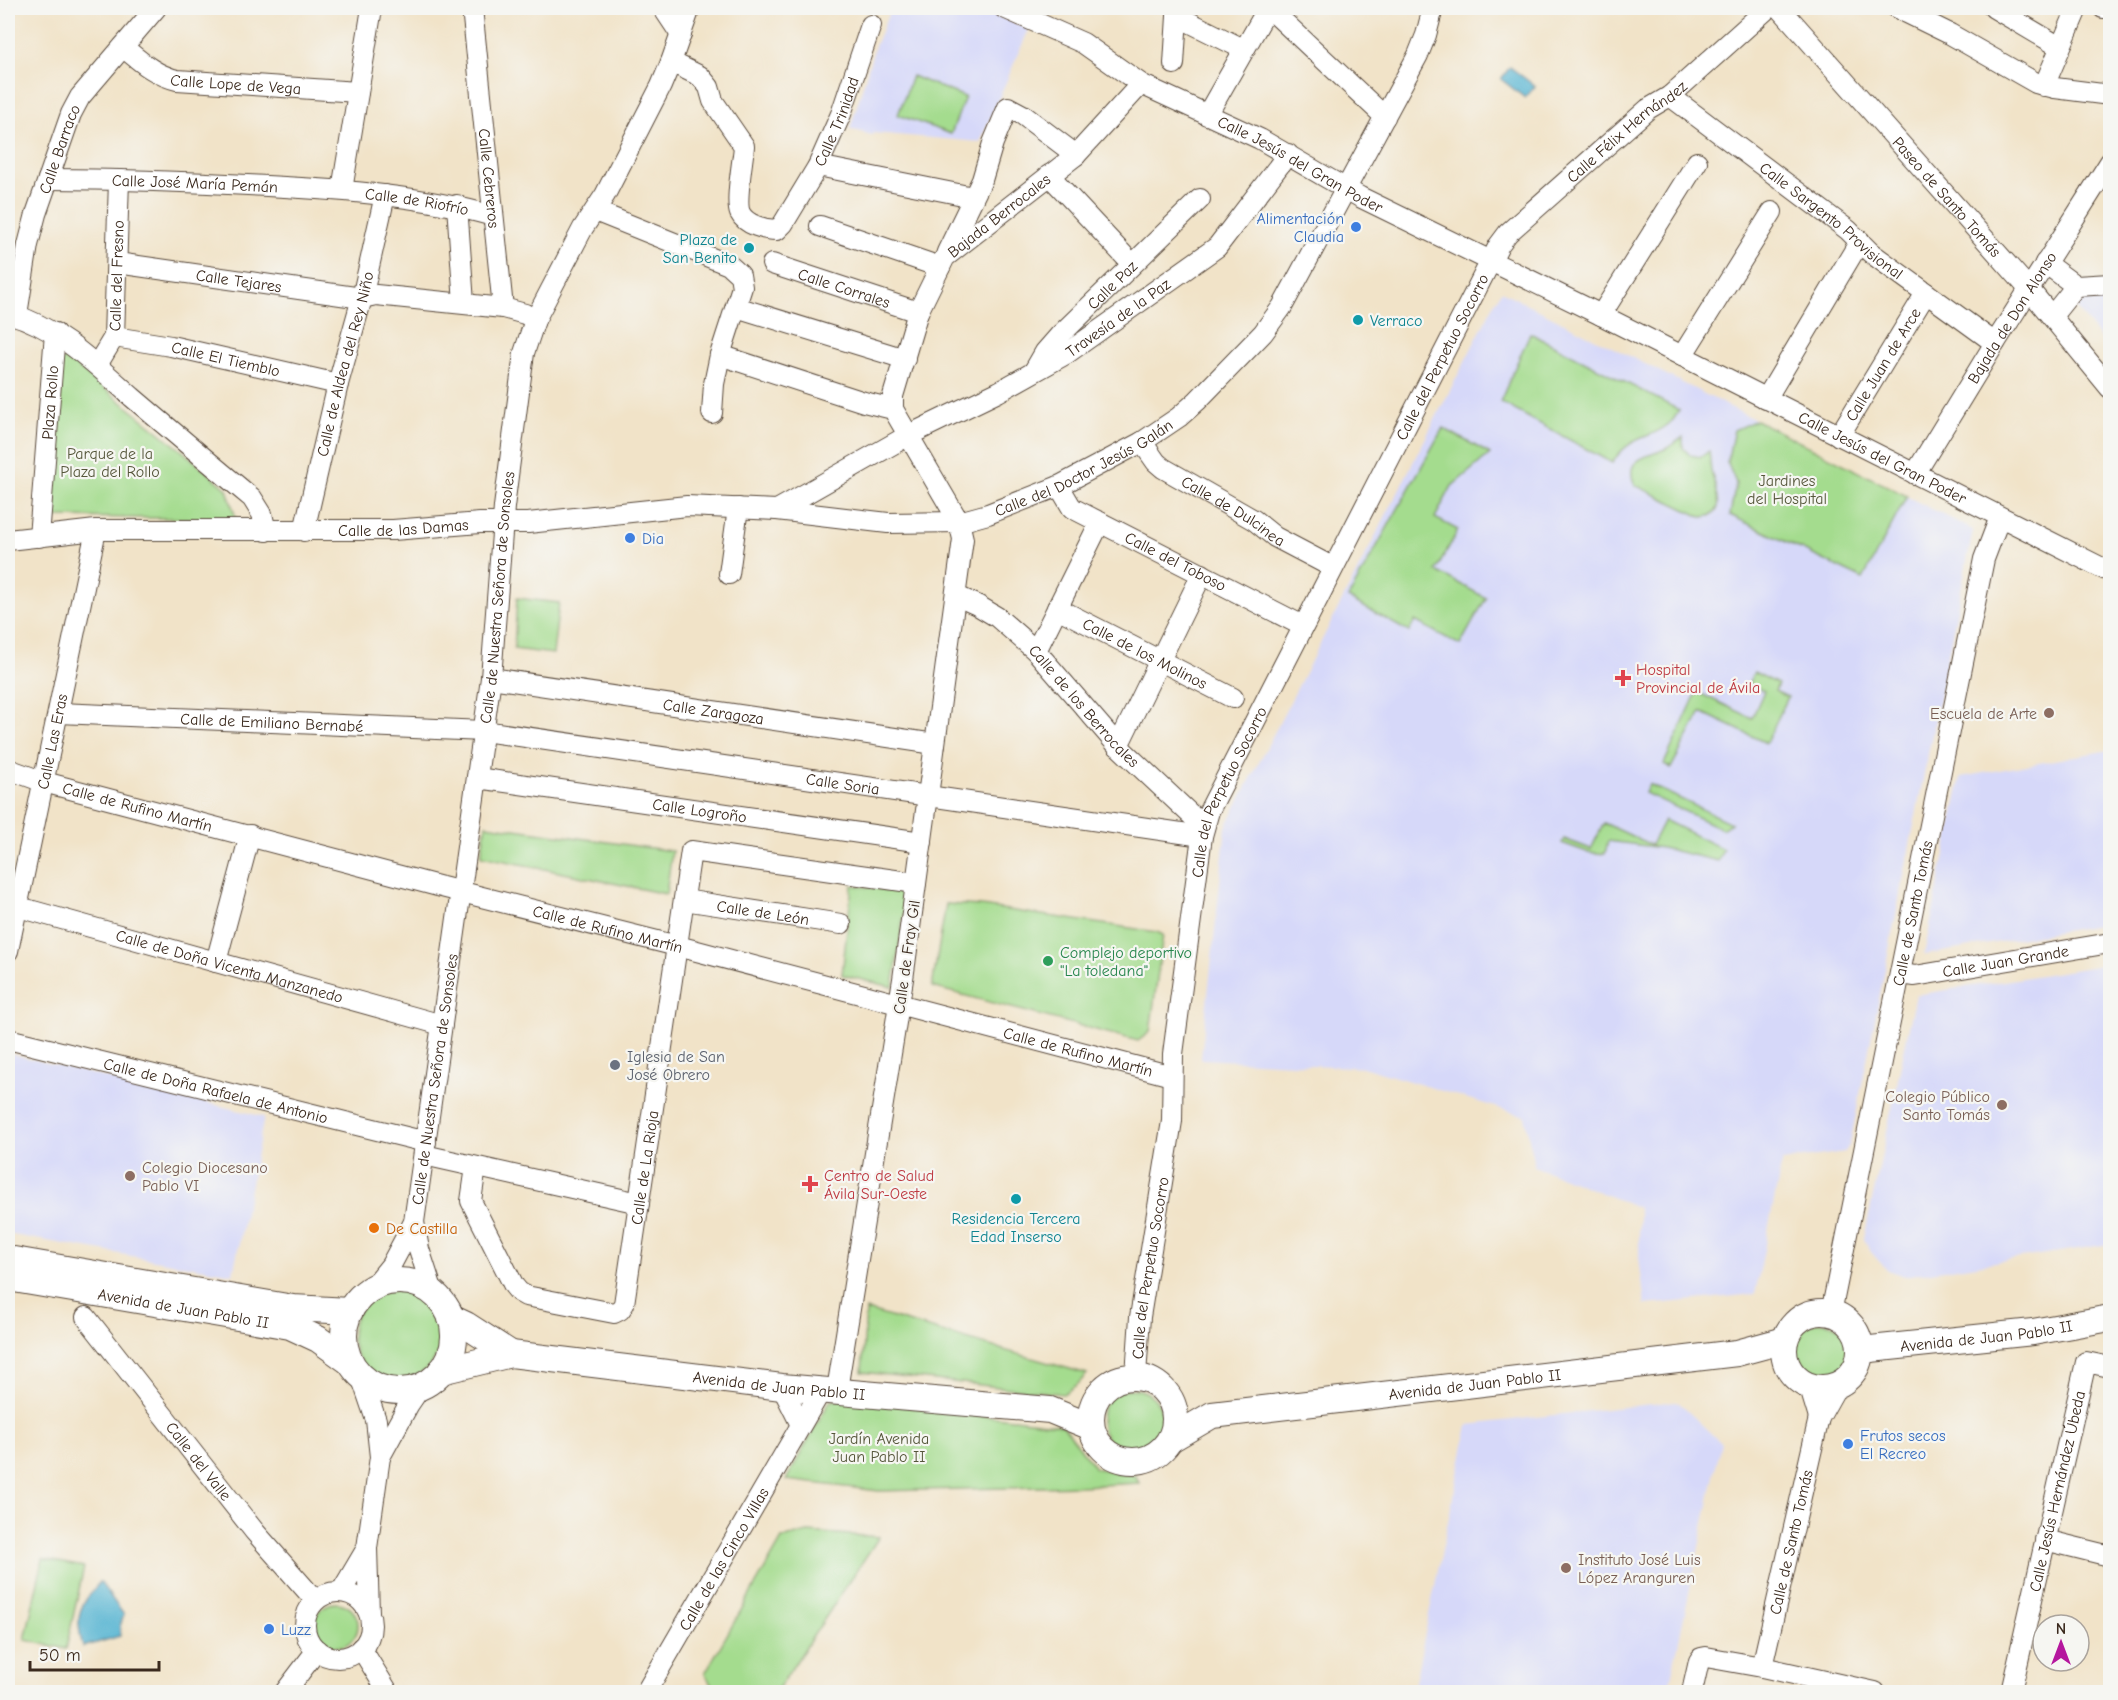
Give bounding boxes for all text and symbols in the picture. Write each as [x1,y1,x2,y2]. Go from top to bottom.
street label: Calle Lope de Vega [168,71,302,98]
street label: Calle Trinidad [811,75,863,169]
street label: Calle Félix Hernández [1563,77,1691,187]
street label: Calle Barraco [36,101,85,196]
street label: Calle Jesús del Gran Poder [1215,113,1386,217]
street label: Calle Cebreros [474,127,503,229]
street label: Paseo de Santo Tomás [1888,134,2005,261]
street label: Calle Sargento Provisional [1756,159,1906,283]
street label: Bajada Berrocales [944,170,1055,262]
street label: Calle José María Pemán [112,172,278,197]
street label: Calle de Riofrío [364,185,470,219]
place label: Alimentación Claudia [1256,210,1344,246]
street label: Calle del Fresno [106,220,128,332]
marker: Alimentación Claudia [1349,220,1363,234]
place label: Plaza de San Benito [663,231,737,267]
marker: Plaza de San Benito [742,241,756,255]
street label: Bajada de Don Alonso [1964,249,2061,387]
street label: Calle Paz [1084,257,1141,313]
street label: Calle Corrales [796,265,892,312]
street label: Calle Tejares [195,266,283,296]
street label: Calle de Aldea del Rey Niño [314,270,378,458]
street label: Calle del Perpetuo Socorro [1393,271,1493,443]
street label: Travesía de la Paz [1063,275,1174,361]
street label: Calle Juan de Arce [1842,305,1925,425]
place label: Verraco [1370,312,1422,330]
marker: Verraco [1351,313,1365,327]
street label: Calle El Tiemblo [170,338,282,381]
street label: Plaza Rollo [39,365,62,440]
street label: Calle Jesús del Gran Poder [1795,408,1970,508]
street label: Calle del Doctor Jesús Galán [992,416,1176,520]
park label: Parque de la Plaza del Rollo [60,445,160,481]
street label: Calle de Nuestra Señora de Sonsoles [477,470,519,725]
street label: Calle de Dulcinea [1178,472,1287,550]
park label: Jardines del Hospital [1747,472,1827,508]
street label: Calle de las Damas [338,516,470,540]
street label: Calle del Toboso [1122,529,1229,595]
place label: Dia [642,530,664,548]
marker: Dia [623,531,637,545]
street label: Calle de los Molinos [1080,615,1210,693]
street label: Calle de los Berrocales [1025,641,1143,771]
place label: Hospital Provincial de Ávila [1636,661,1760,697]
marker: Hospital Provincial de Ávila [1614,669,1632,687]
street label: Calle Las Eras [34,692,72,791]
street label: Calle Zaragoza [662,696,765,728]
street label: Calle del Perpetuo Socorro [1189,704,1271,879]
place label: Escuela de Arte [1930,705,2037,723]
marker: Escuela de Arte [2042,706,2056,720]
street label: Calle de Emiliano Bernabé [180,710,364,736]
street label: Calle Soria [805,770,881,799]
street label: Calle de Rufino Martín [60,779,214,836]
street label: Calle Logroño [651,795,748,827]
street label: Calle de Santo Tomás [1890,839,1937,988]
street label: Calle de León [715,897,810,929]
street label: Calle de Fray Gil [890,899,924,1015]
street label: Calle de Rufino Martín [531,902,685,957]
street label: Calle de Doña Vicenta Manzanedo [114,926,345,1007]
street label: Calle Juan Grande [1941,942,2070,981]
place label: Complejo deportivo "La toledana" [1060,944,1192,980]
street label: Calle de Nuestra Señora de Sonsoles [409,952,462,1206]
marker: Complejo deportivo "La toledana" [1041,954,1055,968]
street label: Calle de Rufino Martín [1001,1024,1155,1081]
place label: Iglesia de San José Obrero [627,1048,725,1084]
street label: Calle de Doña Rafaela de Antonio [102,1055,329,1127]
marker: Iglesia de San José Obrero [608,1058,622,1072]
place label: Colegio Público Santo Tomás [1885,1088,1990,1124]
marker: Colegio Público Santo Tomás [1995,1098,2009,1112]
street label: Calle de La Rioja [628,1109,663,1226]
place label: Colegio Diocesano Pablo VI [142,1159,268,1195]
place label: Centro de Salud Ávila Sur-Oeste [824,1167,934,1203]
marker: Colegio Diocesano Pablo VI [123,1169,137,1183]
marker: Centro de Salud Ávila Sur-Oeste [801,1175,819,1193]
street label: Calle del Perpetuo Socorro [1129,1176,1173,1360]
marker: Residencia Tercera Edad Inserso [1009,1192,1023,1206]
place label: Residencia Tercera Edad Inserso [952,1210,1080,1246]
place label: De Castilla [386,1220,458,1238]
marker: De Castilla [367,1221,381,1235]
street label: Avenida de Juan Pablo II [96,1285,270,1332]
street label: Avenida de Juan Pablo II [1899,1317,2074,1356]
street label: Avenida de Juan Pablo II [1388,1366,1562,1404]
street label: Avenida de Juan Pablo II [692,1368,866,1404]
street label: Calle Jesús Hernández Úbeda [2026,1389,2089,1594]
street label: Calle del Valle [162,1419,235,1504]
place label: Frutos secos El Recreo [1860,1427,1946,1463]
park label: Jardín Avenida Juan Pablo II [829,1430,929,1466]
marker: Frutos secos El Recreo [1841,1437,1855,1451]
street label: Calle de Santo Tomás [1766,1468,1817,1617]
street label: Calle de las Cinco Villas [676,1484,773,1634]
place label: Instituto José Luis López Aranguren [1578,1551,1701,1587]
marker: Instituto José Luis López Aranguren [1559,1561,1573,1575]
north arrow [2031,1613,2091,1673]
text: N [2056,1620,2066,1638]
place label: Luzz [281,1621,311,1639]
marker: Luzz [262,1622,276,1636]
scale bar [30,1634,159,1672]
text: 50 m [39,1645,81,1666]

